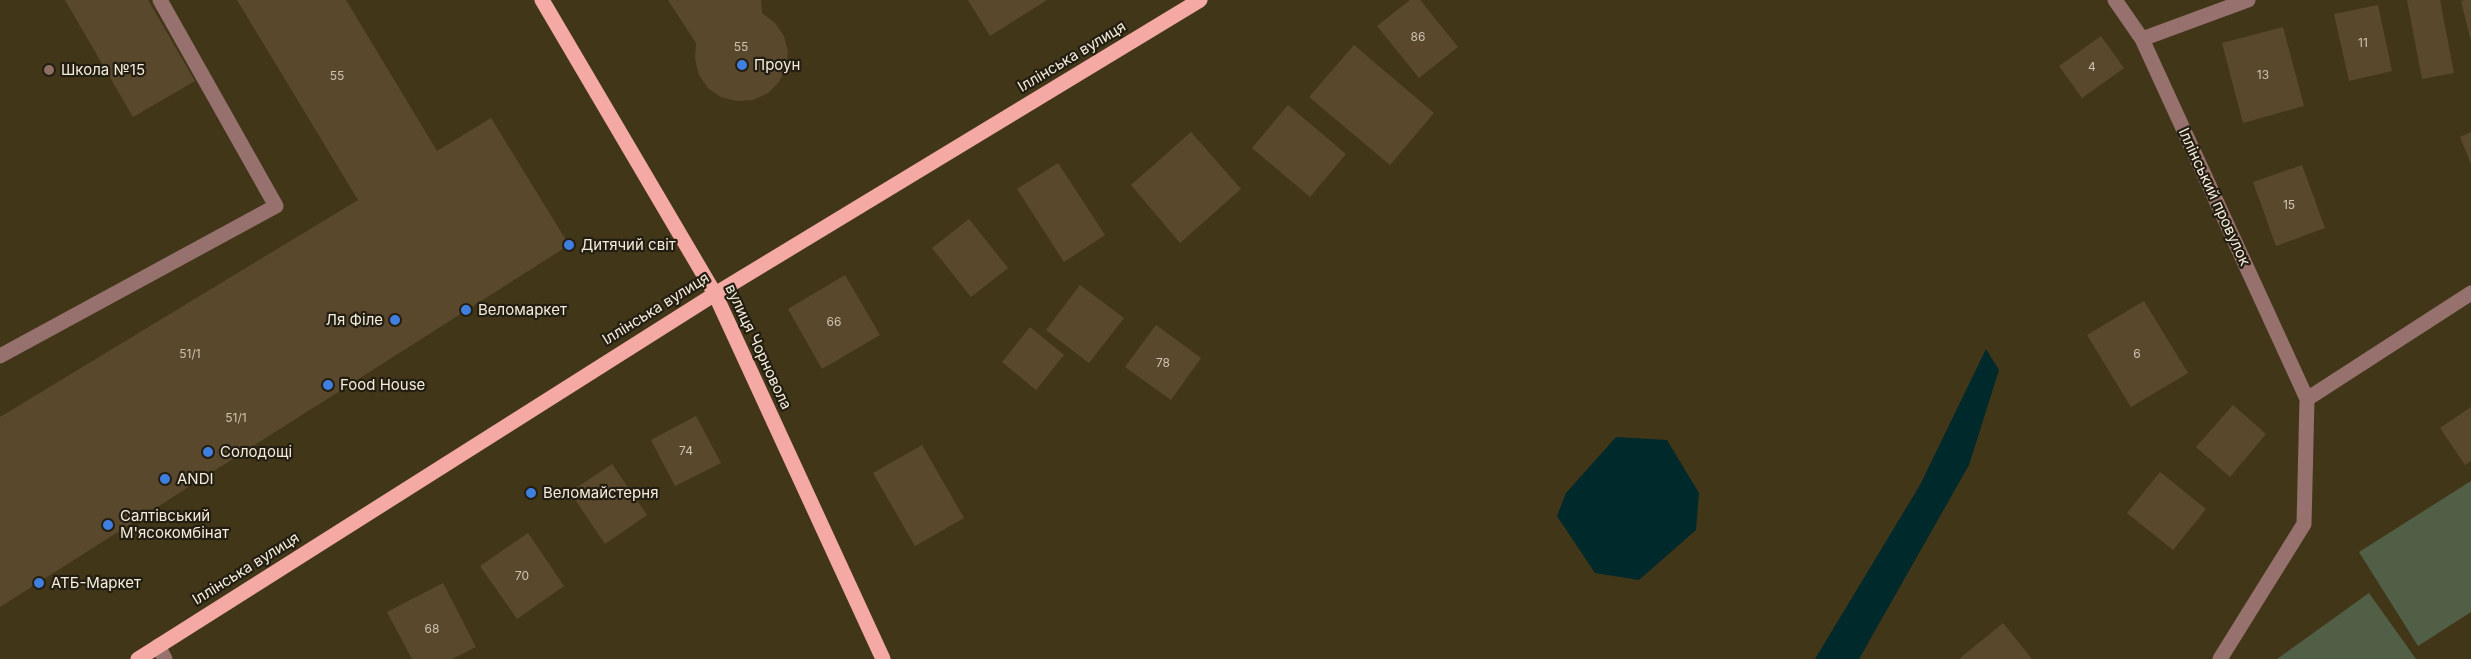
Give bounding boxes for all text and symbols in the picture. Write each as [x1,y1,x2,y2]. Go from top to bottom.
street label: Іллінська вулиця [1015,18,1129,96]
house number: 86 [1411,30,1425,44]
house number: 11 [2358,36,2368,50]
house number: 55 [734,40,748,54]
place label: Проун [754,56,800,74]
marker: Проун [735,58,749,72]
house number: 4 [2088,60,2096,74]
place label: Школа №15 [61,61,145,79]
marker: Школа №15 [42,63,56,77]
house number: 13 [2257,68,2269,82]
house number: 55 [330,69,344,83]
street label: Іллінський провулок [2174,125,2254,269]
house number: 15 [2283,198,2295,212]
place label: Дитячий світ [581,236,676,254]
marker: Дитячий світ [562,238,576,252]
street label: Іллінська вулиця [599,269,713,349]
street label: вулиця Чорновола [721,281,795,413]
place label: Веломаркет [478,301,567,319]
marker: Веломаркет [459,303,473,317]
place label: Ля Філе [326,311,383,329]
marker: Ля Філе [388,313,402,327]
house number: 66 [827,315,841,329]
house number: 51/1 [179,347,201,361]
house number: 6 [2133,347,2141,361]
house number: 78 [1156,356,1170,370]
place label: Food House [340,376,425,394]
marker: Food House [321,378,335,392]
house number: 51/1 [225,411,247,425]
place label: Солодощі [220,443,292,461]
house number: 74 [679,444,693,458]
marker: Солодощі [201,445,215,459]
place label: ANDI [177,470,214,488]
marker: ANDI [158,472,172,486]
place label: Веломайстерня [543,484,658,502]
marker: Веломайстерня [524,486,538,500]
place label: Салтівський М'ясокомбінат [120,507,229,542]
marker: Салтівський М'ясокомбінат [101,518,115,532]
street label: Іллінська вулиця [189,529,303,609]
house number: 70 [515,569,529,583]
place label: АТБ-Маркет [51,574,141,592]
marker: АТБ-Маркет [32,576,46,590]
house number: 68 [425,622,439,636]

